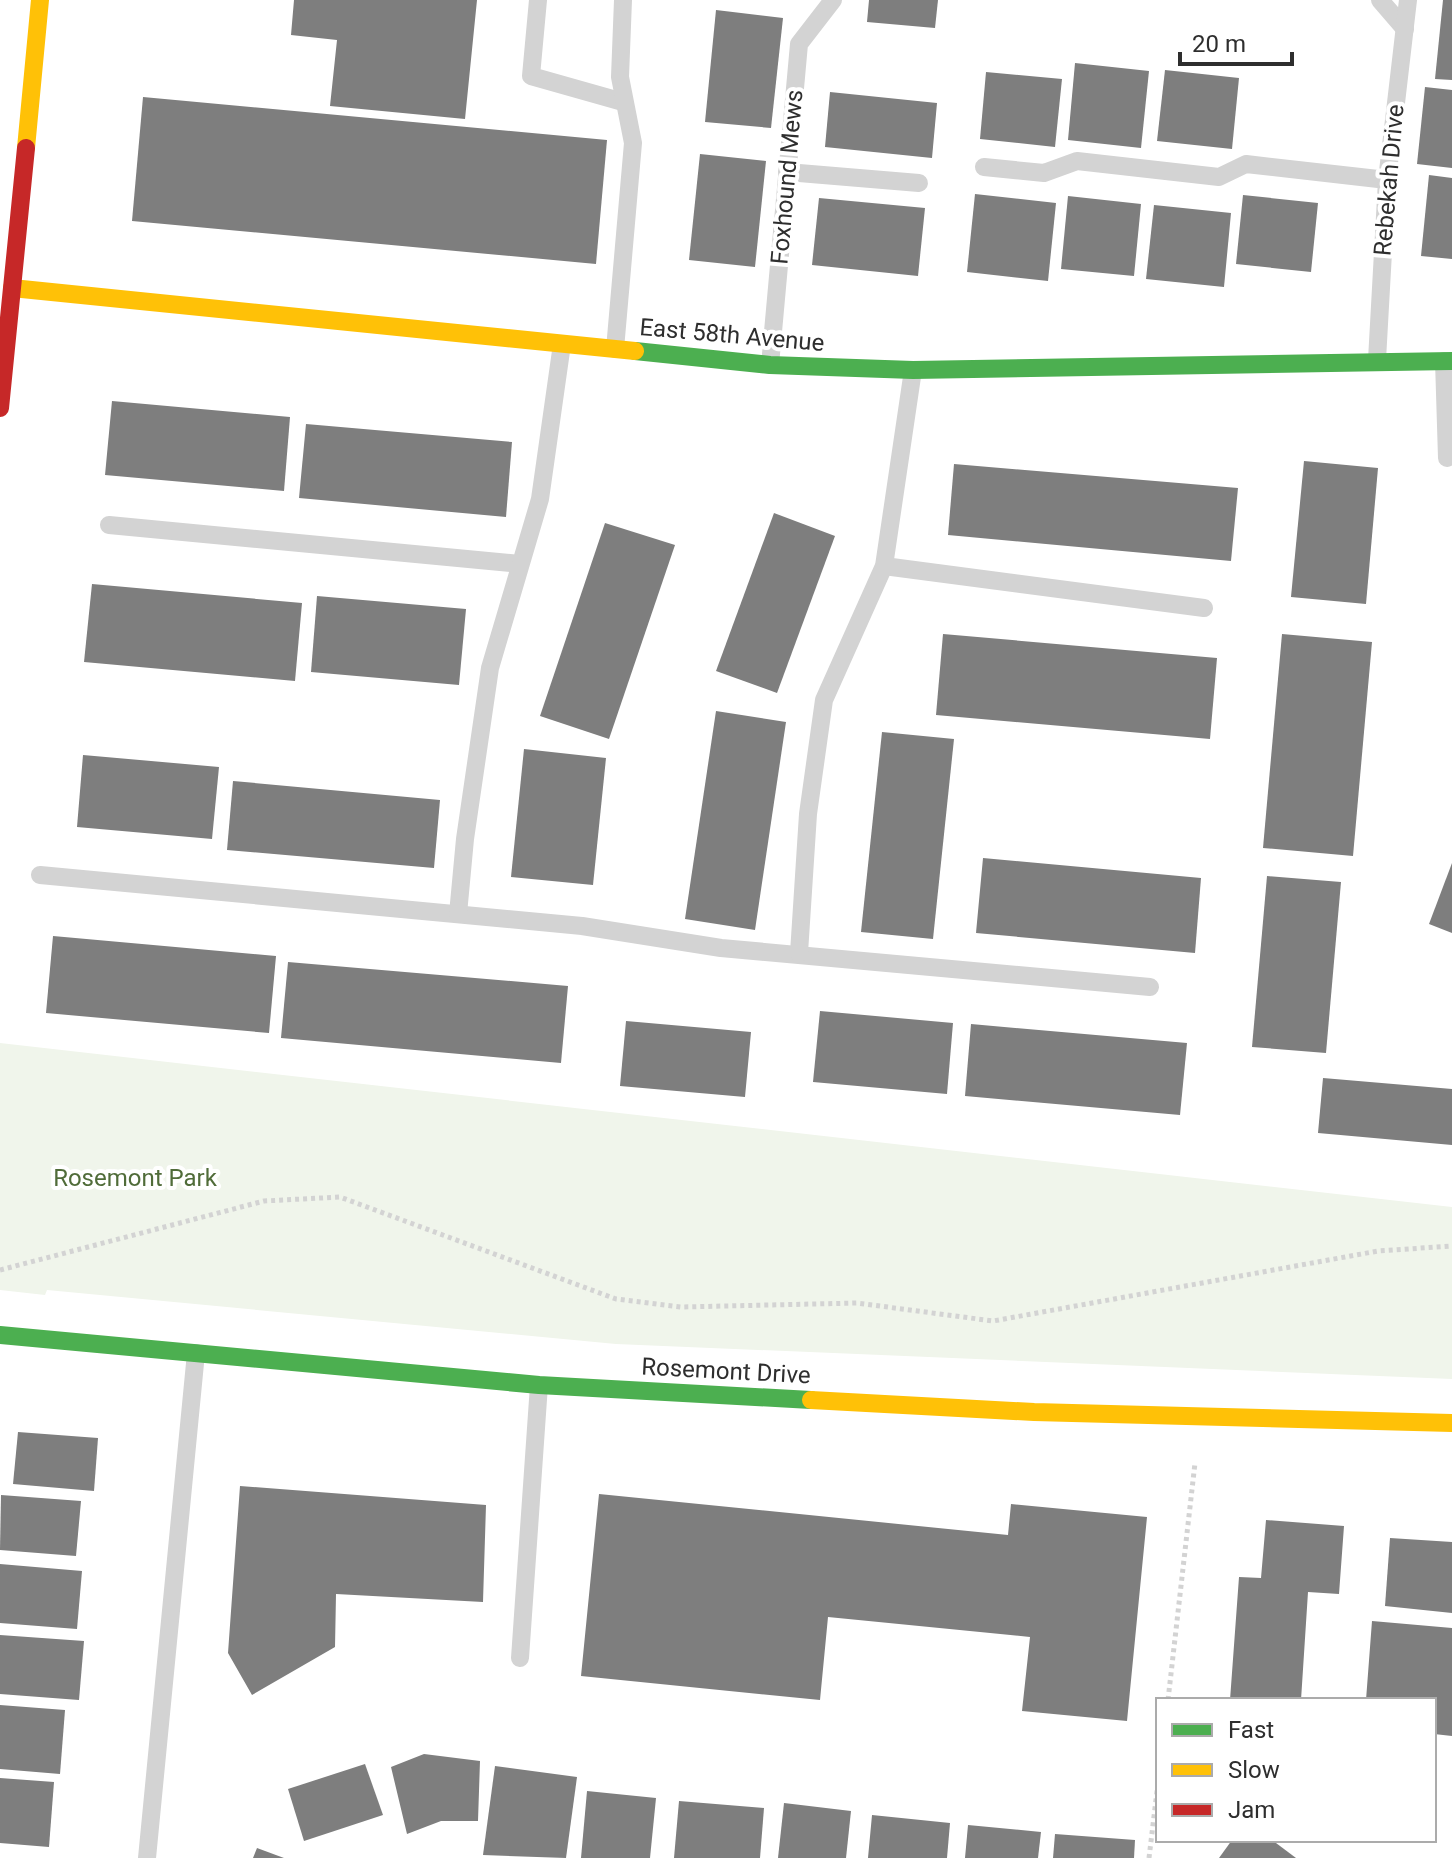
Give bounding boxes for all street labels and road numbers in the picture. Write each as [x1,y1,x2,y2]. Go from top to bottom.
street label: Foxhound Mews [765,88,809,266]
street label: Rebekah Drive [1368,103,1410,257]
street label: East 58th Avenue [638,313,826,357]
street label: Rosemont Drive [641,1353,811,1389]

